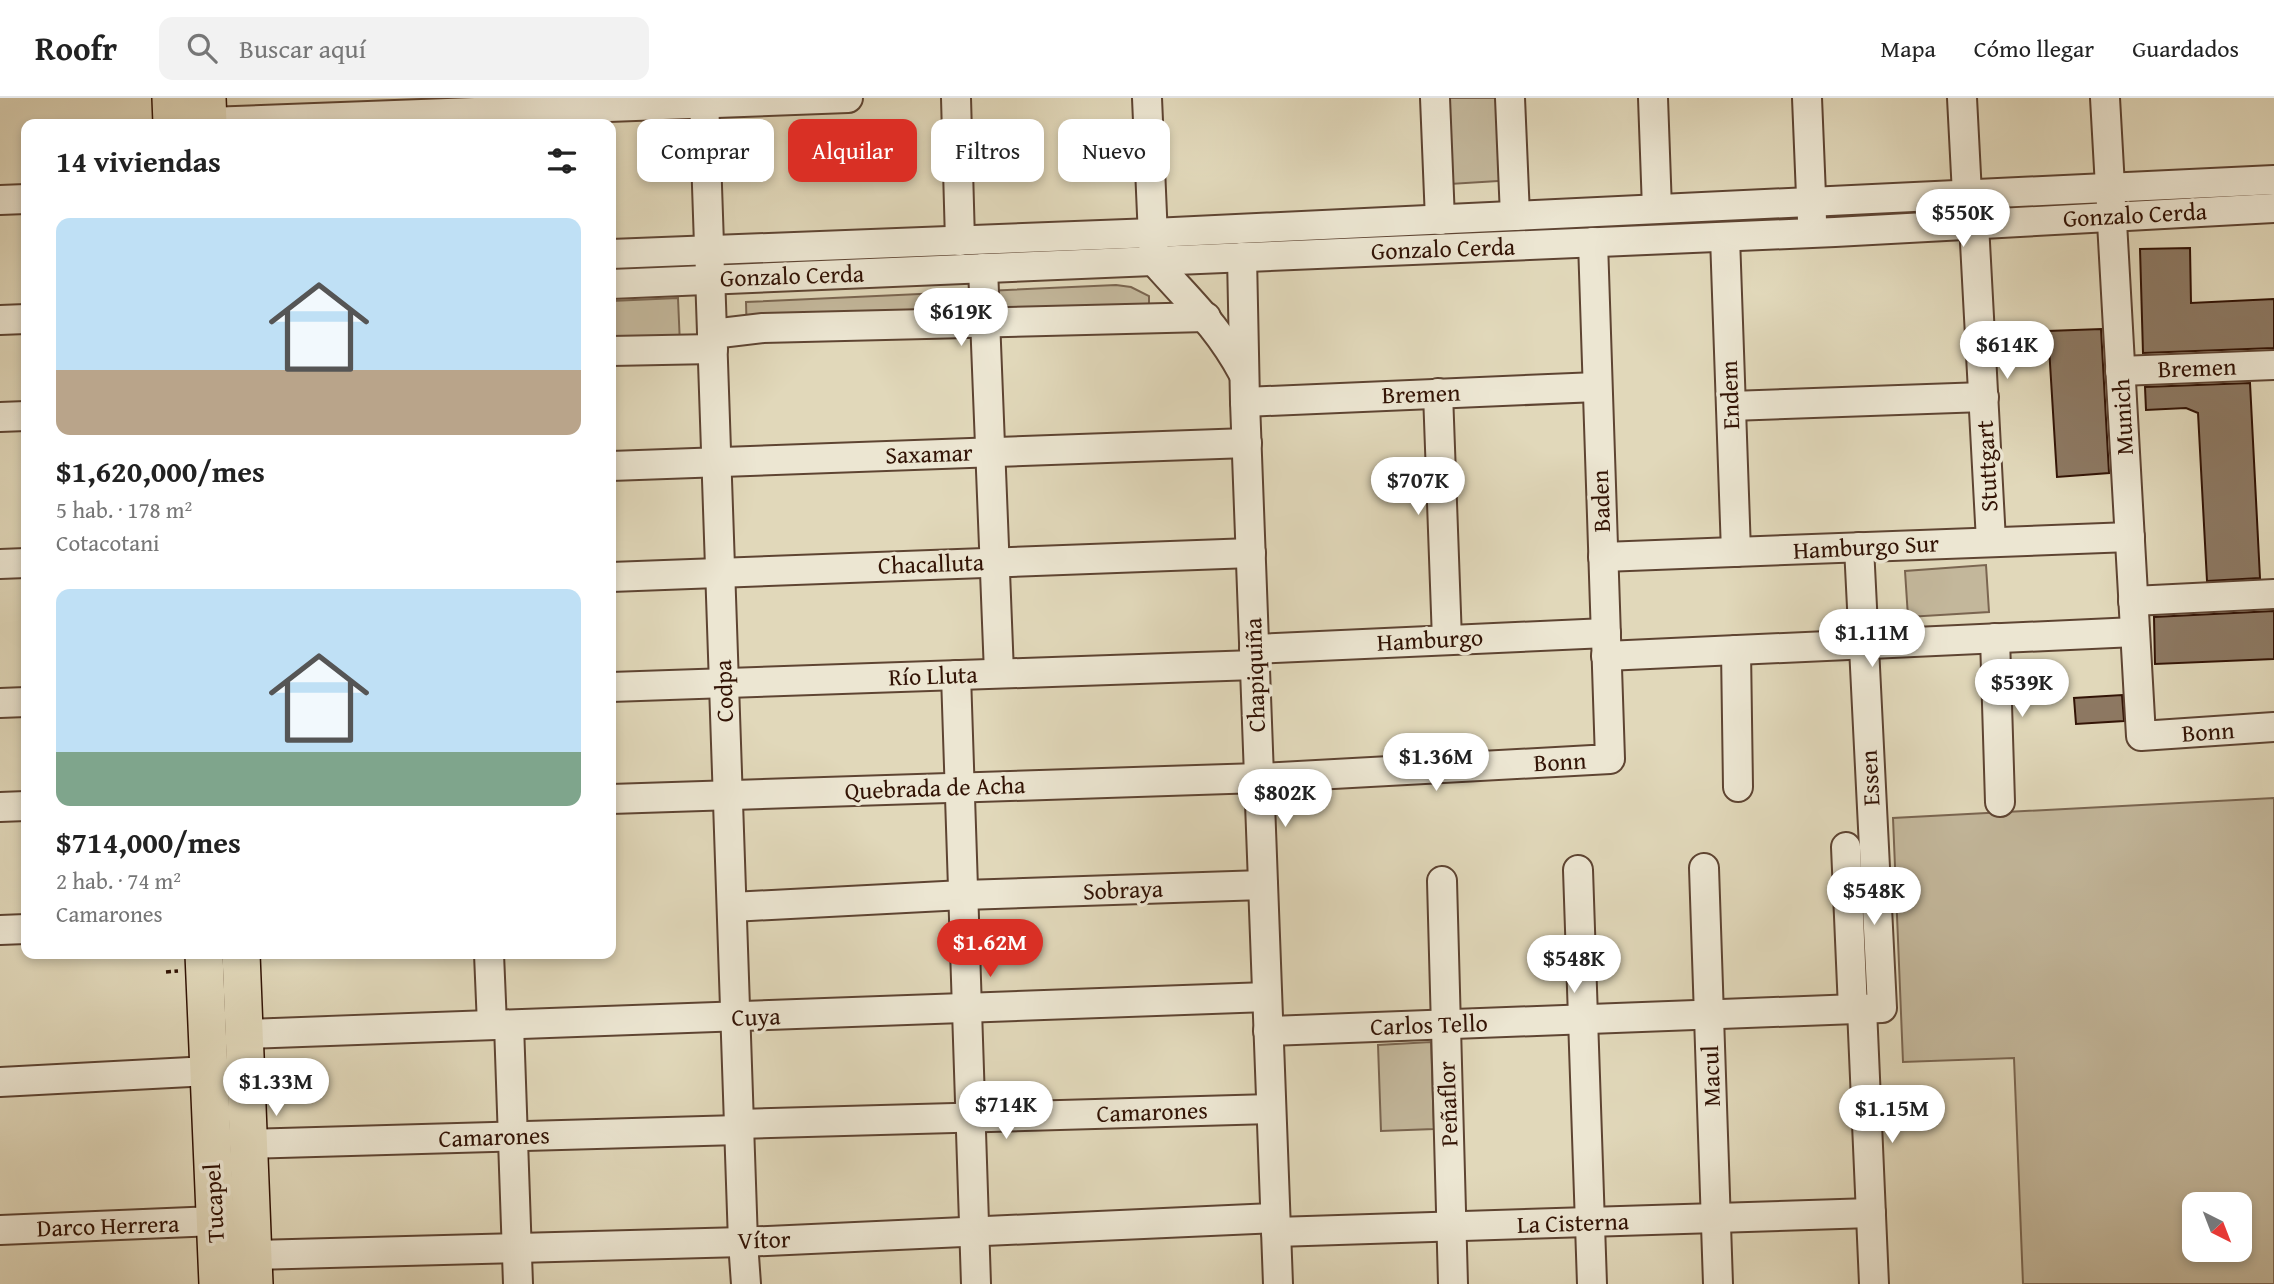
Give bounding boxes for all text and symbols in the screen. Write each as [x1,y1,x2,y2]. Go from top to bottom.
search box [159,17,649,80]
text: Roofr [35,24,117,72]
icon: search [183,29,221,67]
text: Buscar aquí [239,29,366,68]
text: Mapa [1880,31,1936,66]
text: Cómo llegar [1974,31,2094,66]
text: Guardados [2132,31,2239,66]
chip: Comprar [637,119,774,182]
chip: Alquilar [788,119,917,182]
chip: Filtros [931,119,1044,182]
chip: Nuevo [1058,119,1170,182]
text: 14 viviendas [56,139,221,183]
icon: filters [543,142,581,180]
pin: $550K [1914,190,2012,249]
street label: Gonzalo Cerda [2062,193,2208,236]
text: $550K [1932,195,1994,228]
street label: Gonzalo Cerda [1370,228,1516,269]
street label: Gonzalo Cerda [719,255,865,296]
icon: home [256,264,382,390]
pin: $619K [912,288,1010,348]
text: $619K [930,294,992,327]
pin: $614K [1958,322,2056,381]
text: $614K [1976,327,2038,360]
street label: Bremen [2157,349,2237,386]
street label: Endem [1711,359,1748,430]
street label: Bremen [1381,375,1461,412]
street label: Munich [2103,377,2142,456]
street label: Stuttgart [1967,419,2006,513]
street label: Saxamar [885,434,973,473]
text: $1,620,000/mes [56,449,265,493]
pin: $707K [1369,458,1467,517]
text: $707K [1387,463,1449,496]
street label: Baden [1582,469,1619,533]
text: 5 hab. · 178 m² [56,493,192,526]
street label: Hamburgo Sur [1792,525,1940,568]
text: Cotacotani [56,526,160,559]
street label: Chacalluta [877,544,985,583]
pin: $1.11M [1815,610,1929,669]
text: $1.11M [1835,615,1909,648]
street label: Chapiquiña [1235,616,1274,733]
street label: Hamburgo [1376,619,1484,660]
icon: home [256,635,382,761]
street label: Río Lluta [888,656,979,695]
street label: Codpa [705,659,742,723]
pin: $539K [1973,660,2071,719]
text: $539K [1991,665,2053,698]
street label: Bonn [2180,712,2236,751]
pin: $1.36M [1379,734,1493,793]
text: $1.36M [1399,739,1473,772]
street label: Bonn [1533,743,1588,780]
street label: Essen [1851,749,1888,807]
street label: Quebrada de Acha [844,767,1027,808]
pin: $802K [1236,770,1334,829]
text: $802K [1254,775,1316,808]
text: $714,000/mes [56,820,241,864]
text: 2 hab. · 74 m² [56,864,181,897]
pin: $548K [1825,868,1923,927]
street label: Sobraya [1082,871,1164,908]
text: $548K [1843,873,1905,906]
text: Camarones [56,897,163,930]
pin: $1.62M [933,920,1047,979]
text: $1.62M [953,925,1027,958]
pin: $548K [1525,936,1623,995]
text: $548K [1543,941,1605,974]
street label: Cuya [731,998,782,1035]
street label: Carlos Tello [1370,1005,1488,1044]
street label: Macul [1692,1044,1729,1107]
pin: $1.33M [219,1058,333,1118]
street label: Peñaflor [1429,1061,1466,1147]
text: $1.33M [239,1064,313,1097]
pin: $714K [957,1082,1055,1141]
pin: $1.15M [1835,1086,1949,1145]
text: $714K [975,1087,1037,1120]
text: $1.15M [1855,1091,1929,1124]
street label: Camarones [1096,1092,1208,1131]
street label: Camarones [438,1117,550,1156]
street label: Tucapel [194,1162,233,1244]
north arrow [2182,1192,2252,1262]
map controls [2182,1192,2252,1262]
street label: La Cisterna [1516,1203,1630,1242]
street label: Darco Herrera [36,1206,180,1245]
street label: Vítor [737,1221,791,1258]

